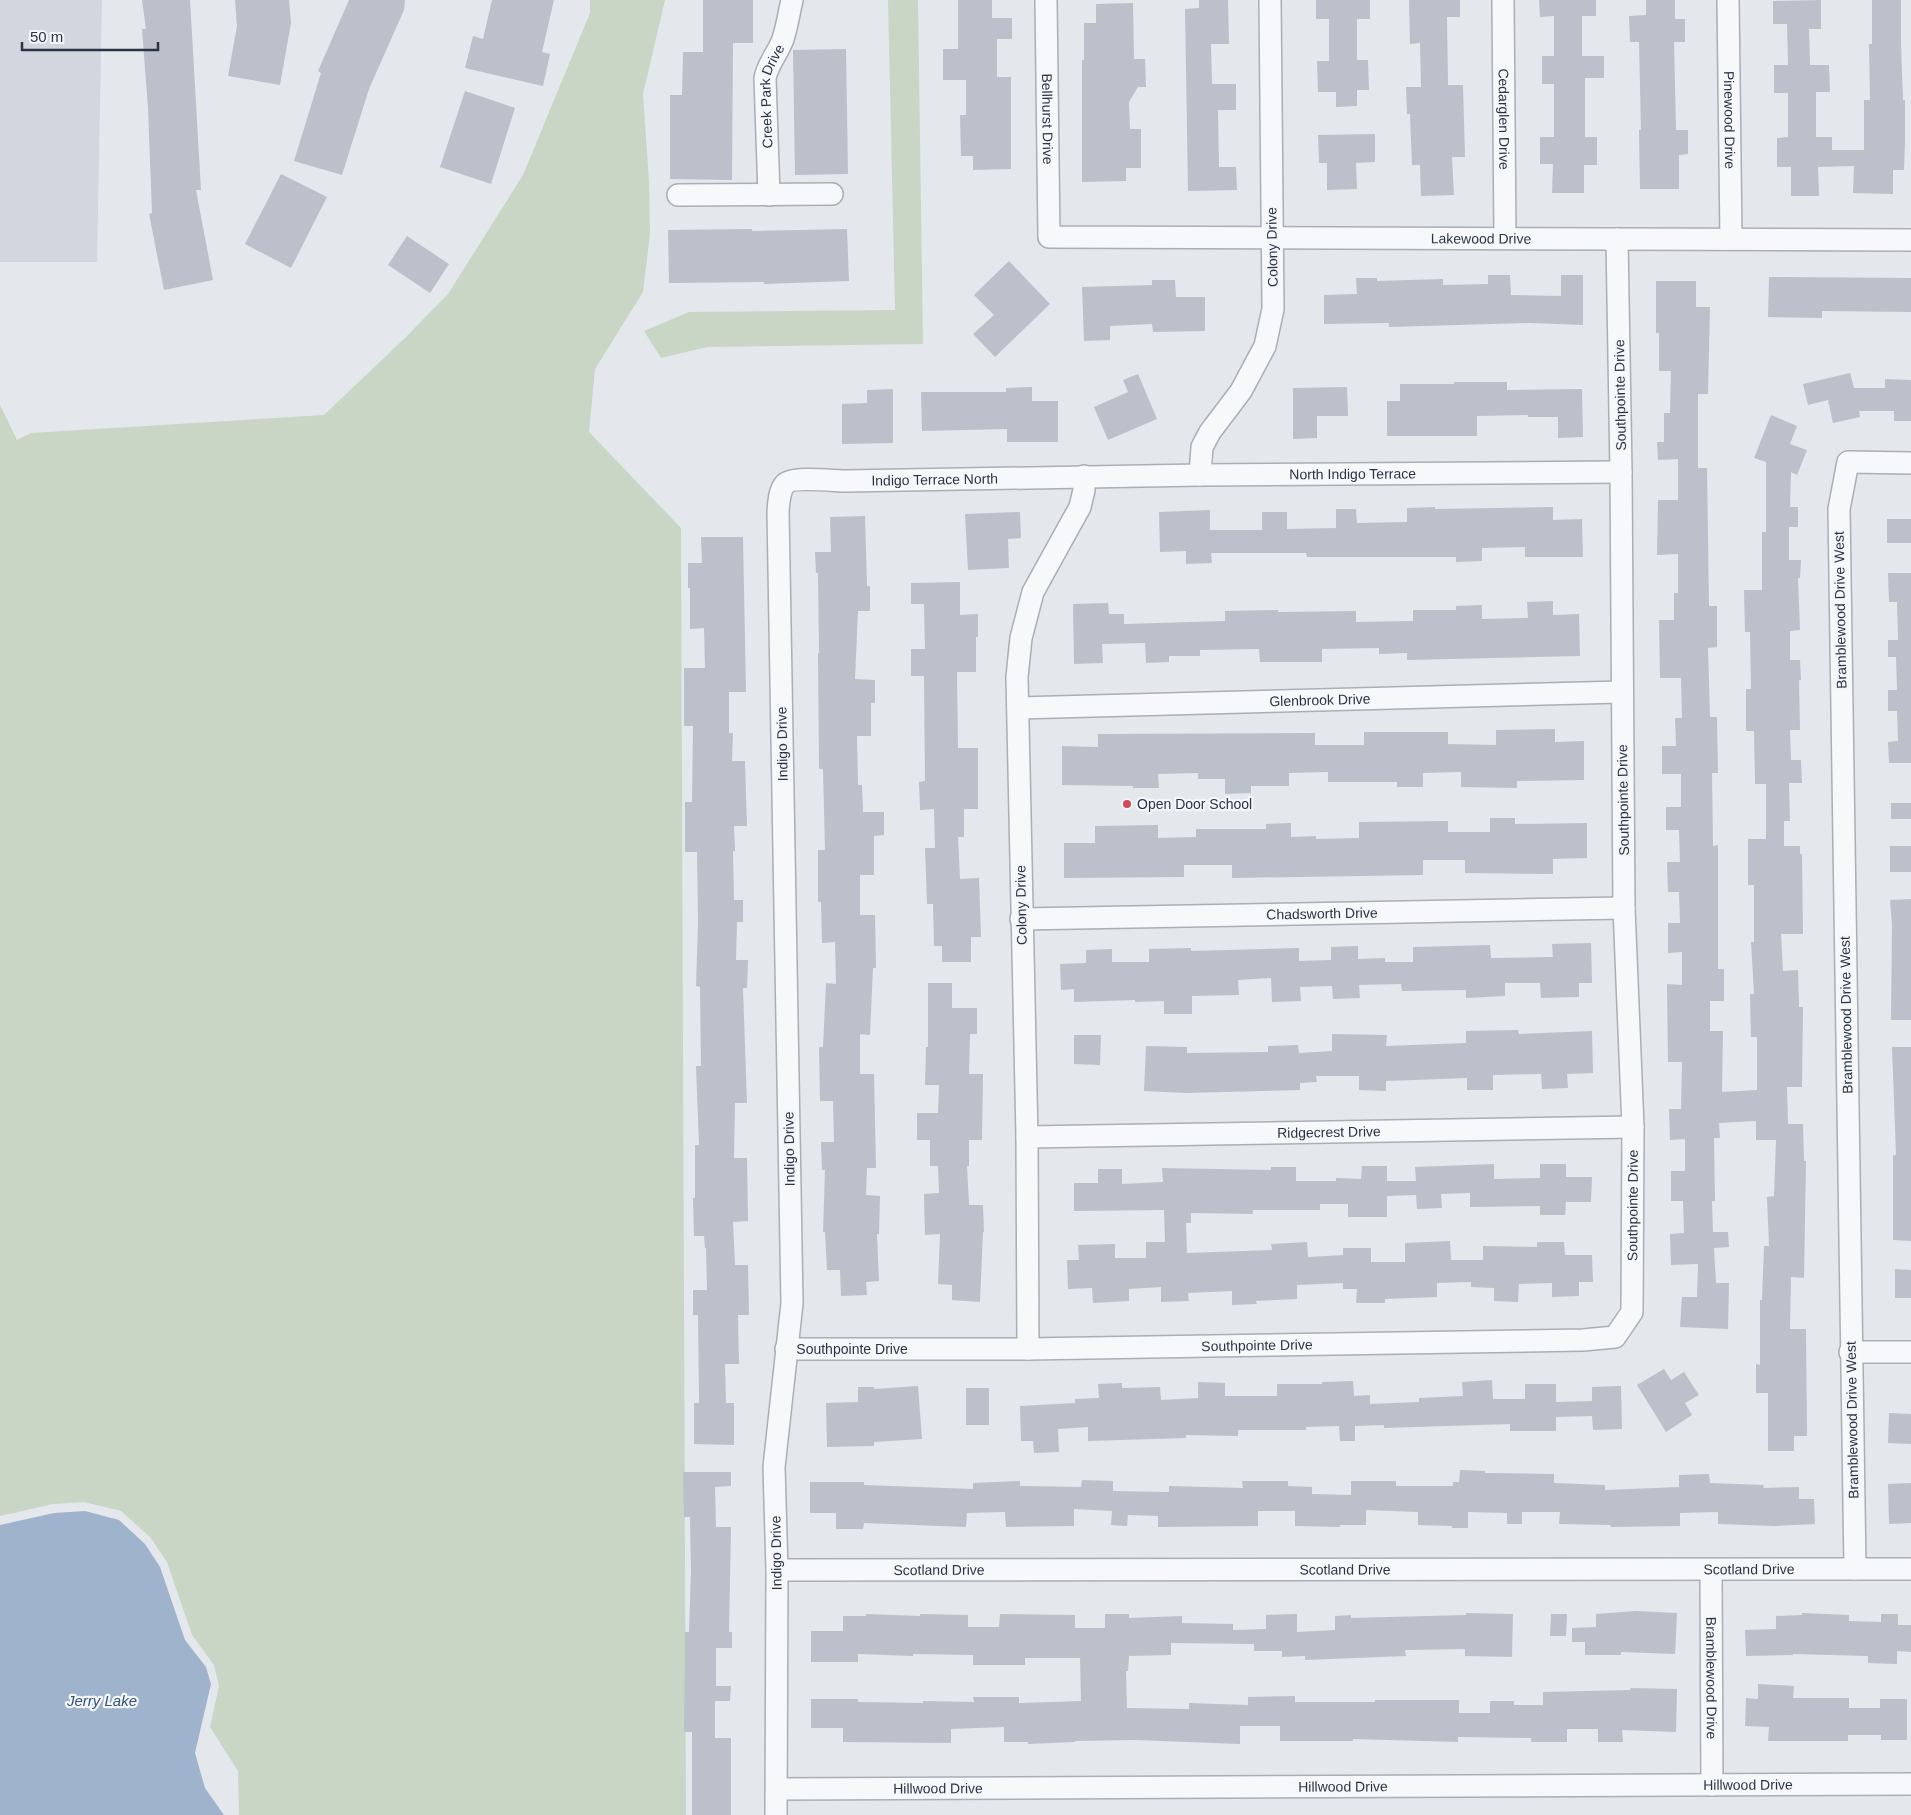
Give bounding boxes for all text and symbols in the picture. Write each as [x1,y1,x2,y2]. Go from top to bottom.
scale bar [22,20,159,52]
text: 50 m [30,28,63,45]
street label: Creek Park Drive [757,41,788,149]
street label: Cedarglen Drive [1496,68,1512,170]
street label: Pinewood Drive [1721,71,1738,169]
street label: Bellhurst Drive [1039,73,1056,165]
street label: Colony Drive [1263,207,1281,287]
street label: Lakewood Drive [1431,230,1531,247]
street label: Southpointe Drive [1611,339,1629,451]
street label: North Indigo Terrace [1289,465,1416,482]
street label: Indigo Terrace North [871,470,998,489]
street label: Bramblewood Drive West [1831,531,1849,689]
street label: Glenbrook Drive [1269,691,1371,709]
street label: Indigo Drive [773,706,791,781]
street label: Southpointe Drive [1614,744,1632,856]
place label: Open Door School [1137,796,1252,812]
marker: Open Door School [1121,798,1133,810]
street label: Colony Drive [1012,865,1030,945]
street label: Chadsworth Drive [1266,904,1378,923]
street label: Bramblewood Drive West [1837,936,1855,1094]
street label: Indigo Drive [780,1111,798,1186]
street label: Ridgecrest Drive [1277,1123,1381,1141]
street label: Southpointe Drive [1624,1149,1641,1261]
street label: Southpointe Drive [1201,1336,1313,1354]
street label: Southpointe Drive [796,1341,908,1357]
street label: Bramblewood Drive West [1843,1341,1861,1499]
street label: Indigo Drive [767,1515,785,1590]
street label: Scotland Drive [1299,1561,1391,1578]
street label: Scotland Drive [1703,1561,1795,1577]
street label: Scotland Drive [893,1562,985,1578]
street label: Bramblewood Drive [1703,1617,1720,1739]
water label: Jerry Lake [66,1692,137,1709]
street label: Hillwood Drive [1703,1777,1793,1793]
street label: Hillwood Drive [1298,1778,1388,1795]
street label: Hillwood Drive [893,1780,983,1796]

